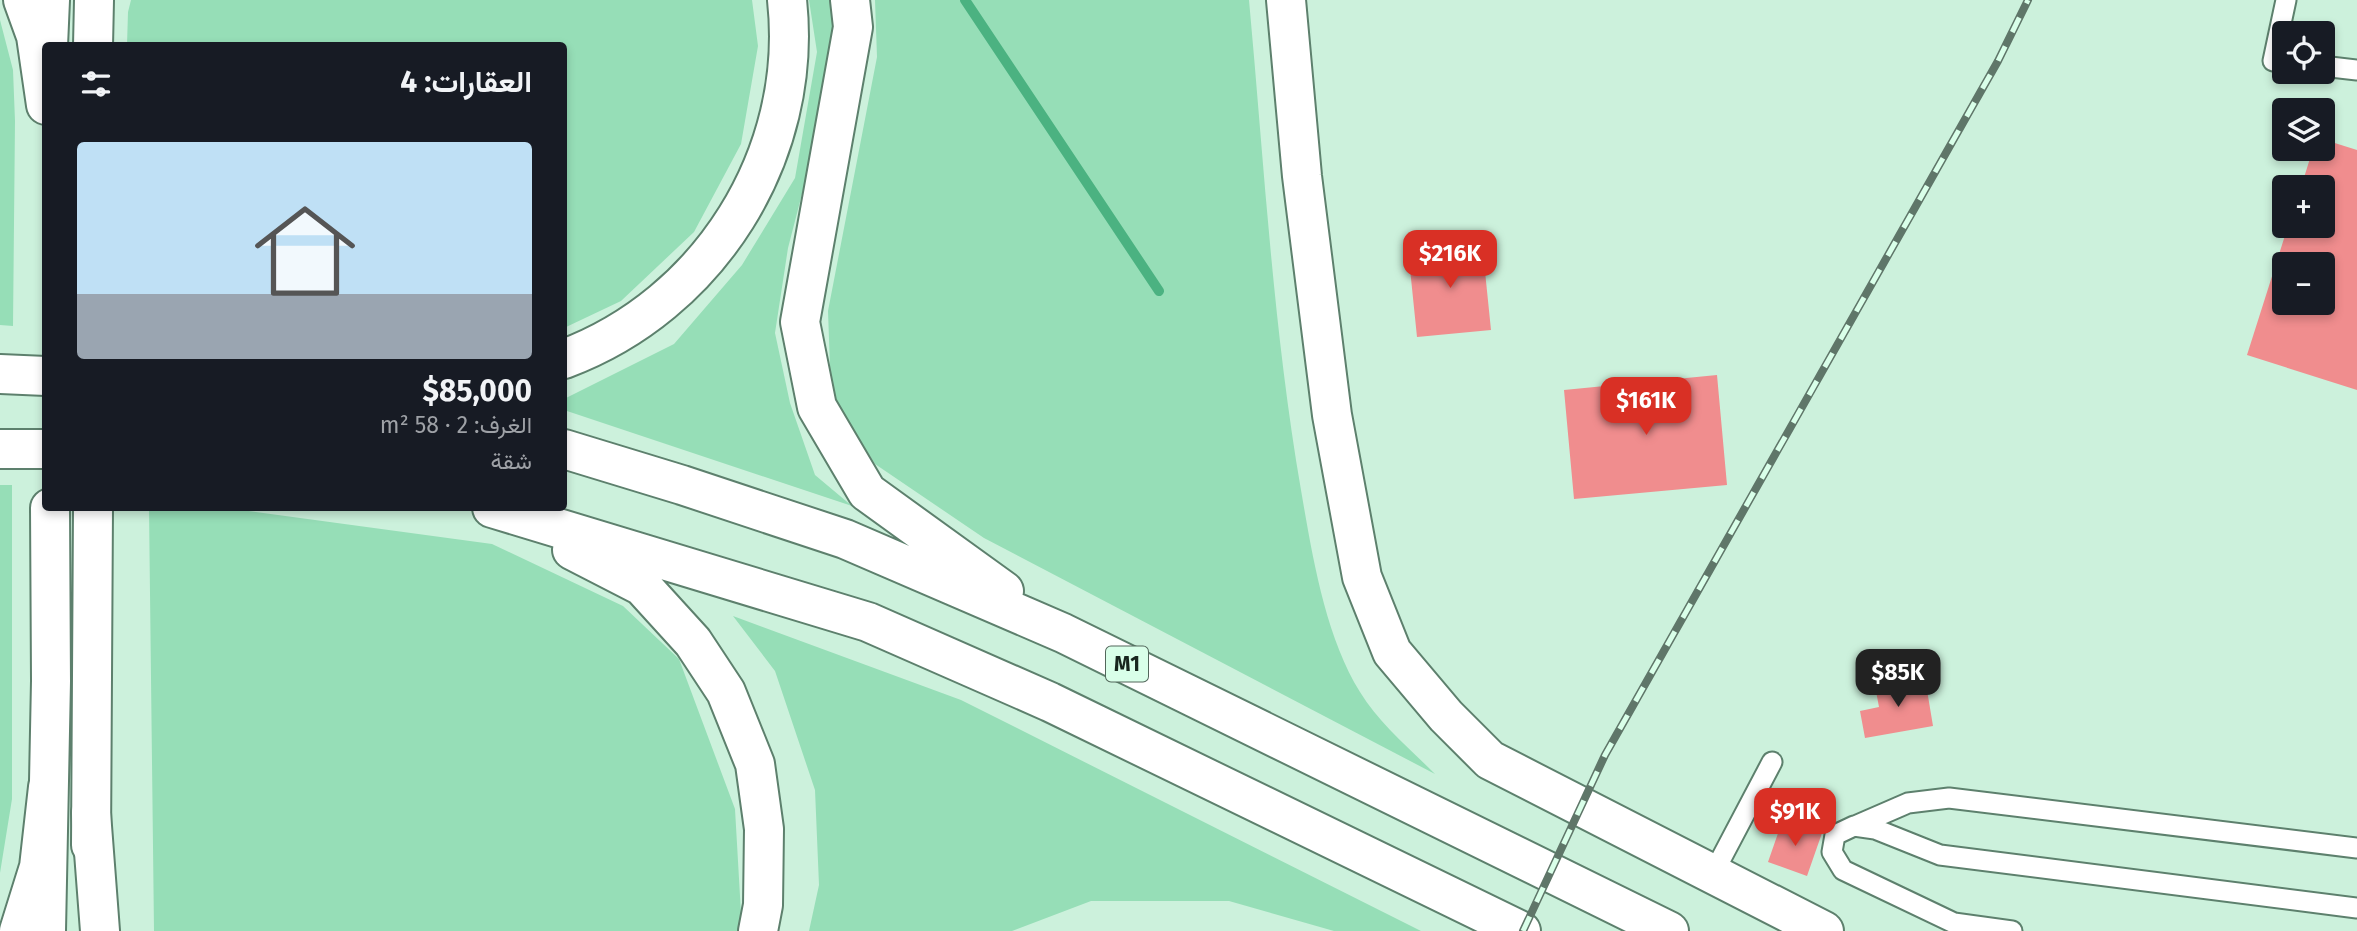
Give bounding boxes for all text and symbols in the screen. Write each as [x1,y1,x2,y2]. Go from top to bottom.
map controls [2272,21,2335,315]
button: locate [2272,21,2335,84]
text: العقارات: 4 [400,64,532,100]
icon: filters [77,65,115,103]
button: layers [2272,98,2335,161]
button: + [2272,175,2335,238]
icon: home [242,188,368,314]
pin: $216K [1401,230,1499,290]
text: $216K [1419,239,1481,267]
button: − [2272,252,2335,315]
text: $85,000 [423,373,532,409]
pin: $161K [1597,378,1695,437]
text: $161K [1616,386,1676,414]
text: الغرف: 2 · 58 m² [380,411,532,439]
text: شقة [490,447,532,475]
road number: M1 [1106,646,1148,682]
pin: $85K [1857,650,1939,709]
text: $85K [1872,658,1924,686]
pin: $91K [1754,788,1836,848]
text: $91K [1770,797,1820,825]

